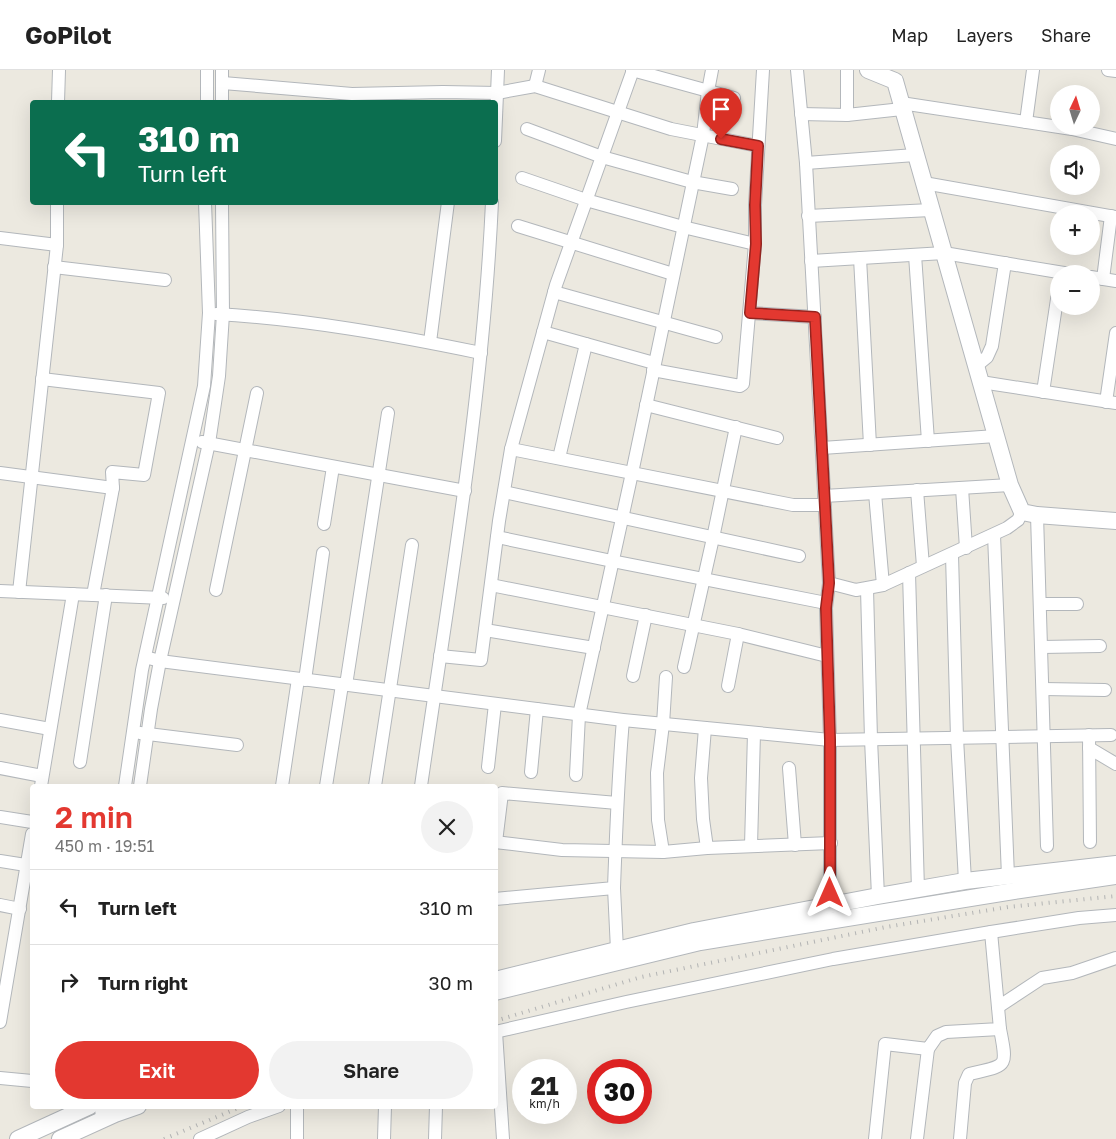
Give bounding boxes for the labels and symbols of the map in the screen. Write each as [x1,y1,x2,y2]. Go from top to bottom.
north arrow [1050,85,1100,135]
pin [700,88,742,139]
position arrow [803,866,855,918]
speed limit sign: 30 [587,1059,652,1124]

